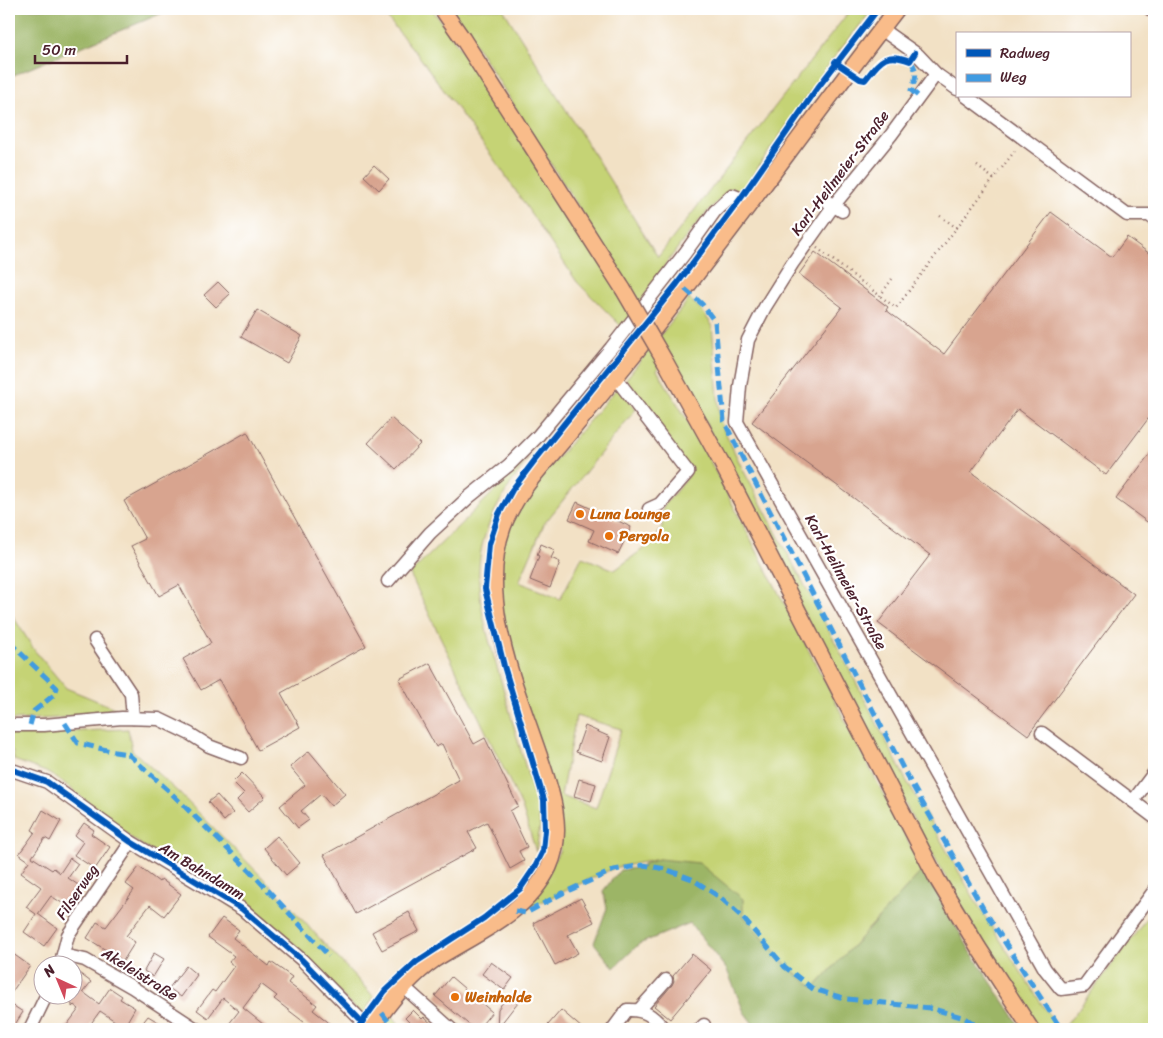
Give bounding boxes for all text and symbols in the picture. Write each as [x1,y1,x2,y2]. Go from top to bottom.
scale bar [35,32,128,64]
legend [956,32,1130,98]
text: 50 m [42,37,77,63]
text: Radweg [1000,40,1050,66]
text: Weg [1000,64,1027,90]
street label: Karl-Heilmeier-Straße [784,104,896,241]
place label: Luna Lounge [590,501,671,527]
marker: Luna Lounge [574,508,586,520]
street label: Karl-Heilmeier-Straße [798,509,894,655]
place label: Pergola [619,523,669,549]
marker: Pergola [603,530,615,542]
street label: Am Bahndamm [153,834,250,907]
street label: Filserweg [49,858,105,925]
street label: Akeleistraße [96,940,184,1008]
north arrow [32,956,82,1006]
text: N [36,958,62,984]
place label: Weinhalde [465,984,532,1010]
marker: Weinhalde [449,991,461,1003]

